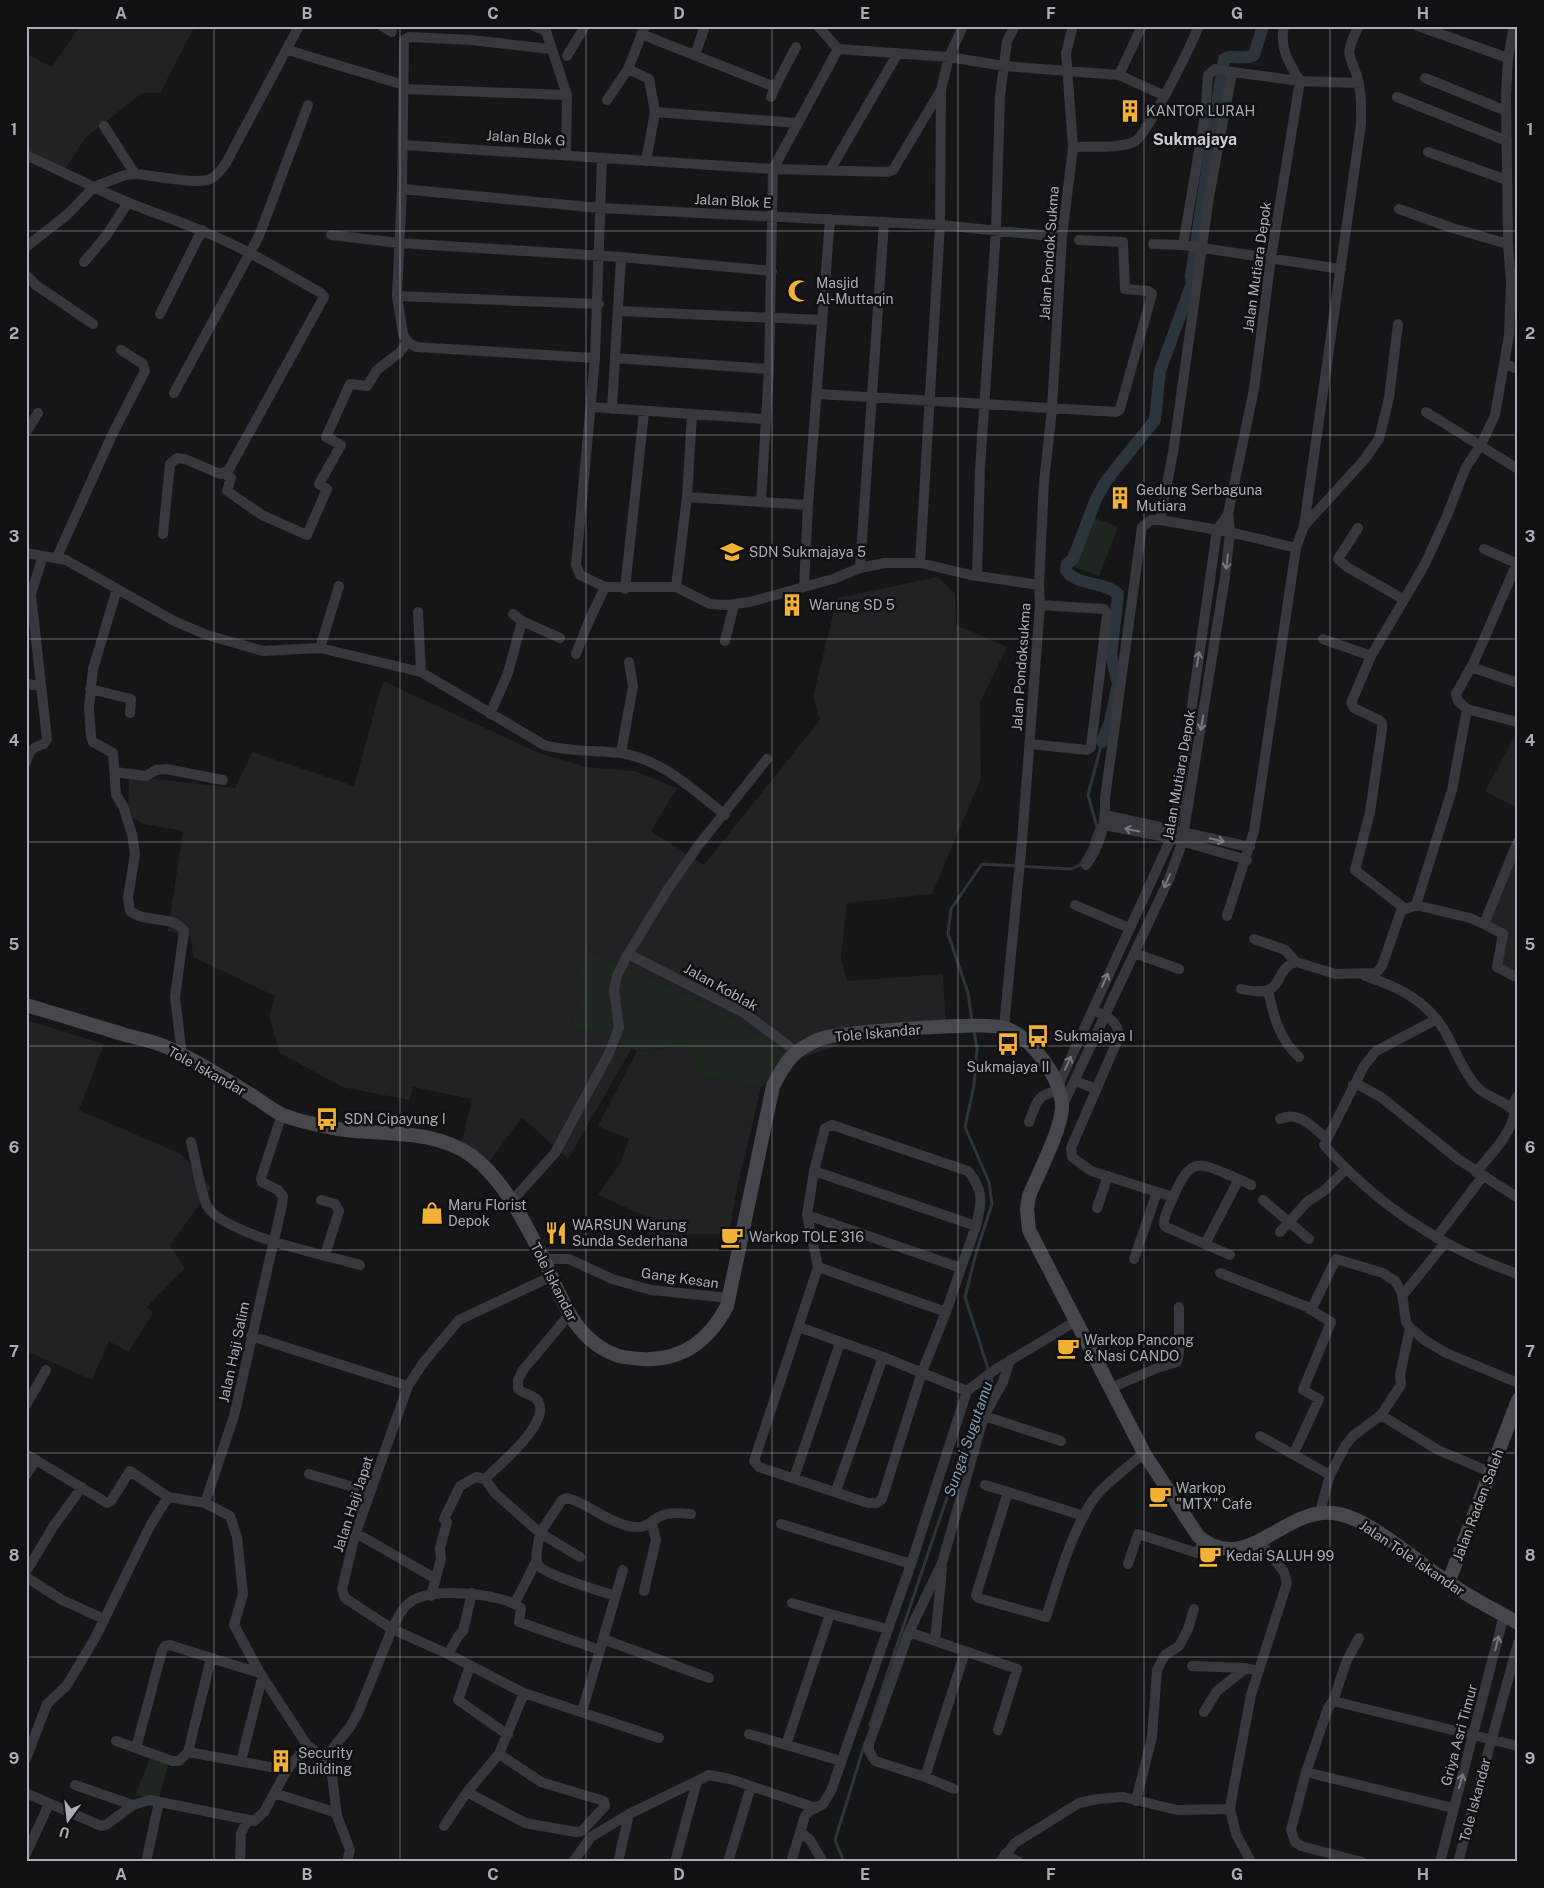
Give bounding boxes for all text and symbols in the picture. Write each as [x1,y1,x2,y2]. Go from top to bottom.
text: A [115,4,127,23]
text: B [302,4,313,23]
text: C [487,4,499,23]
text: D [673,4,685,23]
text: E [860,4,870,23]
text: F [1046,4,1056,23]
text: G [1231,4,1243,23]
text: H [1417,4,1429,23]
building icon: KANTOR LURAH [1117,98,1143,124]
place label: KANTOR LURAH [1146,103,1255,119]
text: 1 [11,120,17,139]
text: 1 [1527,120,1533,139]
street label: Jalan Blok G [486,127,566,149]
district label: Sukmajaya [1153,130,1237,149]
street label: Jalan Pondok Sukma [1036,186,1062,320]
street label: Jalan Blok E [694,191,772,211]
street label: Jalan Mutiara Depok [1240,200,1274,333]
place label: Masjid Al-Muttaqin [816,275,894,307]
mosque icon: Masjid Al-Muttaqin [786,278,812,304]
text: 2 [9,324,19,343]
text: 2 [1525,324,1535,343]
place label: Gedung Serbaguna Mutiara [1136,482,1262,514]
building icon: Gedung Serbaguna Mutiara [1107,485,1133,511]
text: 3 [9,527,19,546]
text: 3 [1525,527,1535,546]
school or university icon: SDN Sukmajaya 5 [719,539,745,565]
place label: SDN Sukmajaya 5 [749,544,866,560]
one-way arrow [1221,554,1231,570]
building icon: Warung SD 5 [779,592,805,618]
place label: Warung SD 5 [809,597,895,613]
street label: Jalan Pondoksukma [1009,602,1033,732]
one-way arrow [1193,652,1203,668]
street label: Jalan Mutiara Depok [1160,709,1198,841]
one-way arrow [1196,715,1206,731]
text: 4 [9,731,20,750]
text: 4 [1525,731,1536,750]
one-way arrow [1124,825,1140,834]
one-way arrow [1209,836,1225,845]
one-way arrow [1162,873,1172,888]
text: 5 [9,935,20,954]
text: 5 [1525,935,1536,954]
street label: Jalan Koblak [681,960,761,1014]
one-way arrow [1100,973,1110,988]
street label: Tole Iskandar [834,1021,922,1045]
bus stop icon: Sukmajaya I [1025,1023,1051,1049]
place label: Sukmajaya I [1054,1028,1133,1044]
bus stop icon: Sukmajaya II [995,1031,1021,1057]
street label: Tole Iskandar [165,1043,249,1099]
one-way arrow [1063,1056,1073,1071]
place label: Sukmajaya II [967,1059,1049,1075]
bus stop icon: SDN Cipayung I [314,1106,340,1132]
place label: SDN Cipayung I [344,1111,446,1127]
text: 6 [9,1138,19,1157]
text: 6 [1525,1138,1535,1157]
place label: Maru Florist Depok [448,1197,527,1229]
shop icon: Maru Florist Depok [419,1200,445,1226]
place label: WARSUN Warung Sunda Sederhana [572,1217,688,1249]
restaurant icon: WARSUN Warung Sunda Sederhana [543,1220,569,1246]
cafe icon: Warkop TOLE 316 [719,1224,745,1250]
place label: Warkop TOLE 316 [749,1229,864,1245]
street label: Tole Iskandar [527,1240,581,1324]
street label: Gang Kesan [640,1265,720,1291]
street label: Jalan Haji Salim [216,1300,252,1404]
place label: Warkop Pancong & Nasi CANDO [1084,1332,1194,1364]
cafe icon: Warkop Pancong & Nasi CANDO [1055,1335,1081,1361]
text: 7 [9,1342,19,1361]
text: 7 [1525,1342,1535,1361]
water label: Sungai Sugutamu [940,1379,996,1499]
street label: Jalan Raden Saleh [1449,1447,1507,1563]
street label: Jalan Haji Japat [330,1454,376,1554]
place label: Warkop "MTX" Cafe [1176,1480,1252,1512]
cafe icon: Warkop "MTX" Cafe [1147,1483,1173,1509]
street label: Jalan Tole Iskandar [1357,1517,1467,1599]
cafe icon: Kedai SALUH 99 [1197,1543,1223,1569]
text: 8 [9,1546,20,1565]
text: 8 [1525,1546,1536,1565]
place label: Kedai SALUH 99 [1226,1548,1334,1564]
one-way arrow [1493,1636,1502,1652]
street label: Griya Asri Timur [1438,1682,1480,1788]
place label: Security Building [298,1745,353,1777]
building icon: Security Building [268,1748,294,1774]
text: 9 [9,1749,19,1768]
text: 9 [1525,1749,1535,1768]
street label: Tole Iskandar [1456,1756,1494,1844]
one-way arrow [1457,1773,1466,1789]
north arrow [42,1796,92,1846]
text: U [58,1824,72,1842]
text: A [115,1865,127,1884]
text: B [302,1865,313,1884]
text: C [487,1865,499,1884]
text: D [673,1865,685,1884]
text: E [860,1865,870,1884]
text: F [1046,1865,1056,1884]
text: G [1231,1865,1243,1884]
text: H [1417,1865,1429,1884]

